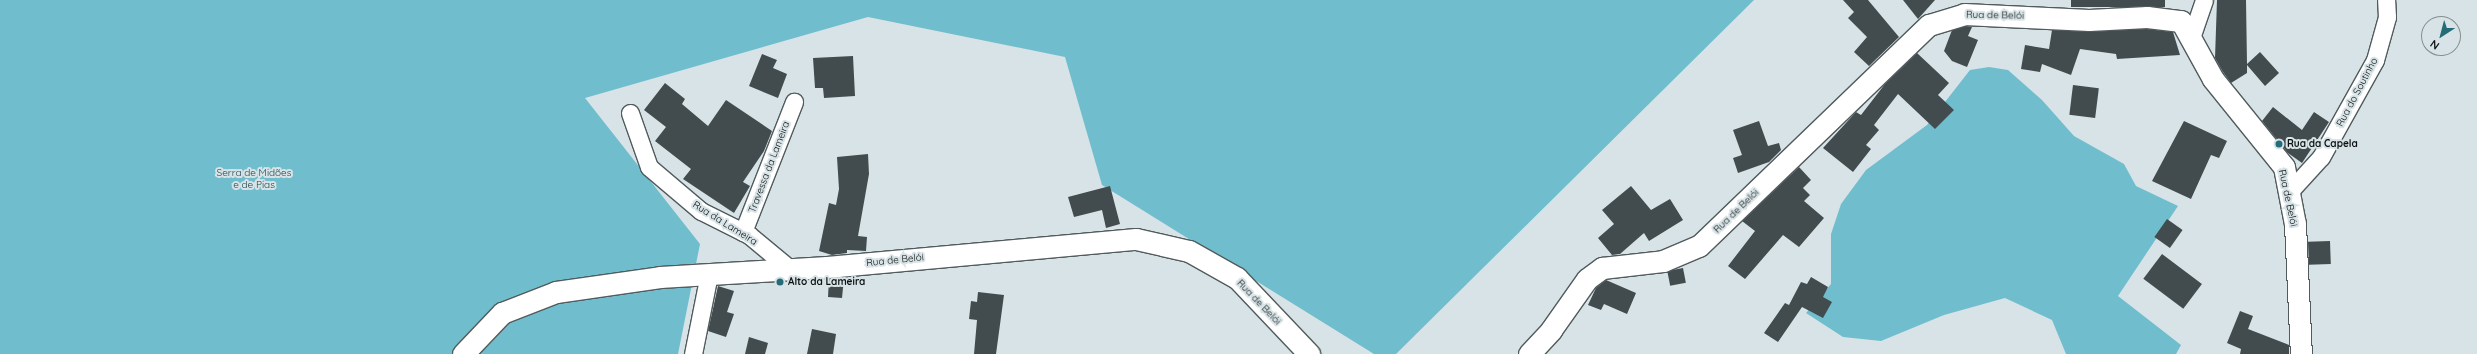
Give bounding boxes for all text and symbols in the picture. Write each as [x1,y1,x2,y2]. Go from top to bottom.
street label: Rua de Belói [1966,8,2024,22]
north arrow [2421,16,2461,56]
text: N [2427,37,2442,53]
street label: Rua do Soutinho [2334,56,2380,128]
street label: Travessa da Lameira [746,119,792,215]
place label: Rua da Capela [2287,138,2358,150]
marker: Rua da Capela [2274,139,2284,149]
park label: Serra de Midões e de Pias [217,166,291,190]
street label: Rua de Belói [2276,168,2300,228]
street label: Rua de Belói [1711,186,1761,236]
street label: Rua da Lameira [690,198,760,248]
street label: Rua de Belói [865,251,925,269]
place label: Alto da Lameira [788,276,865,288]
marker: Alto da Lameira [775,277,785,287]
street label: Rua de Belói [1234,277,1284,327]

